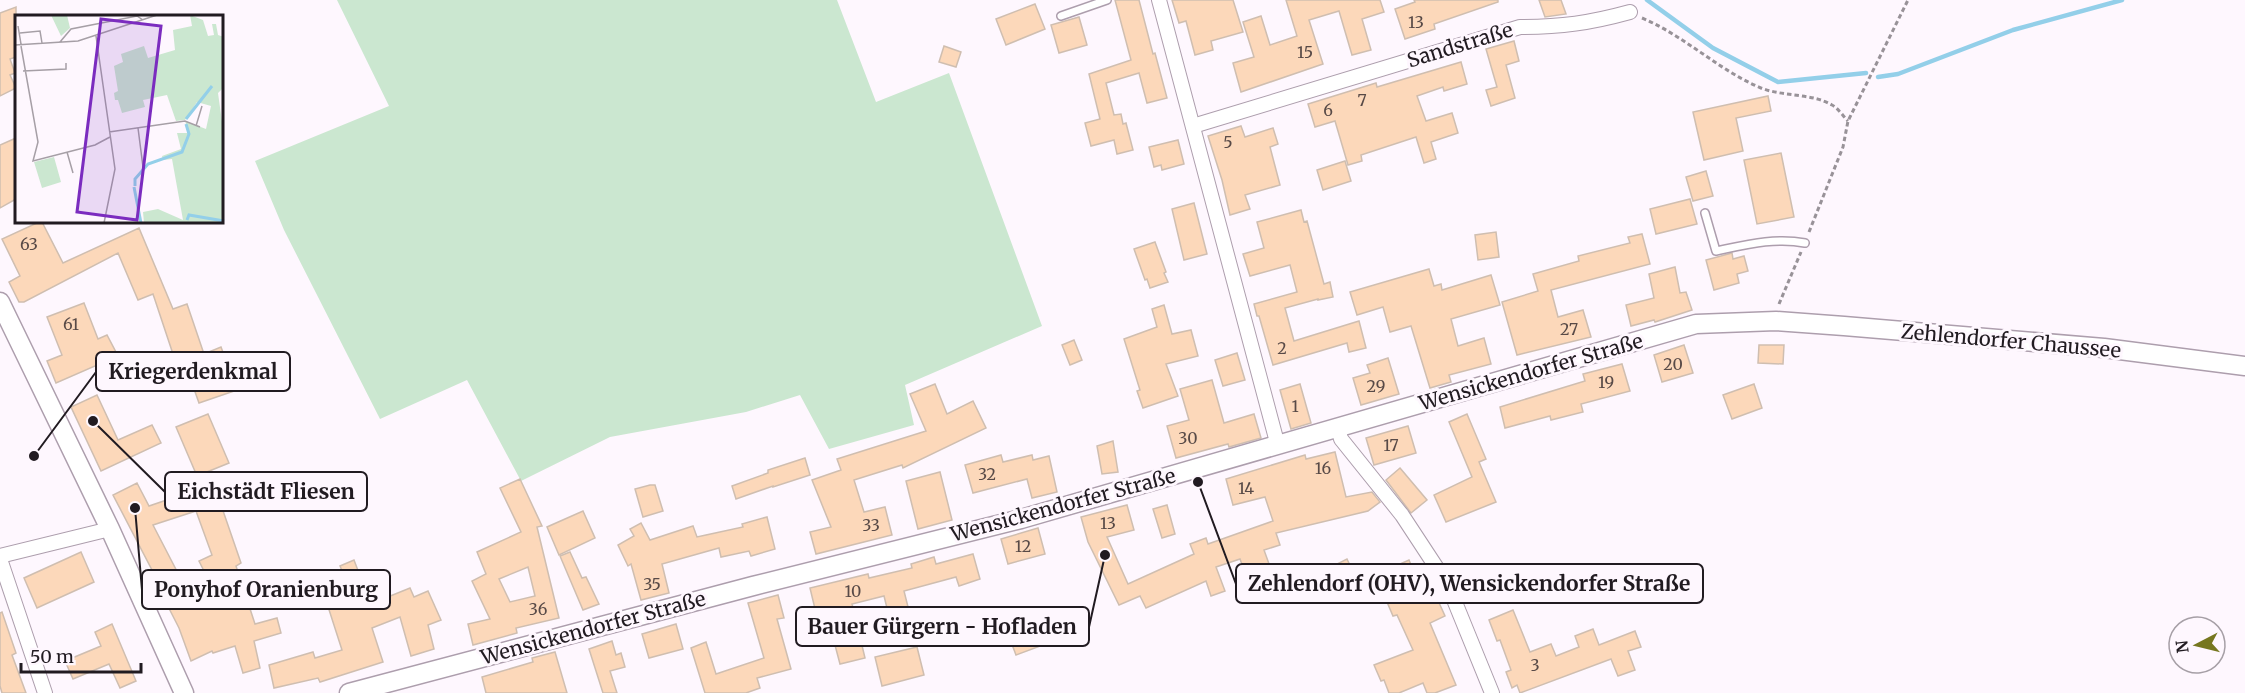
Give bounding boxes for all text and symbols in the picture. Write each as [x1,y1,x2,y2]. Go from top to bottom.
house number: 13 [1408,12,1424,32]
inset map [15,15,224,224]
street label: Sandstraße [1404,17,1516,72]
house number: 15 [1297,42,1313,62]
house number: 7 [1357,90,1367,110]
house number: 6 [1323,100,1333,120]
house number: 5 [1223,132,1233,152]
house number: 63 [20,234,38,254]
house number: 61 [63,314,79,334]
street label: Zehlendorfer Chaussee [1900,318,2122,363]
house number: 27 [1560,319,1578,339]
street label: Wensickendorfer Straße [1415,328,1646,416]
house number: 2 [1277,338,1287,358]
callout: Kriegerdenkmal [96,352,290,391]
house number: 20 [1663,354,1683,374]
text: Kriegerdenkmal [108,358,278,385]
house number: 19 [1598,372,1614,392]
house number: 29 [1367,376,1385,396]
house number: 1 [1291,396,1299,416]
house number: 30 [1178,428,1198,448]
house number: 17 [1383,435,1399,455]
house number: 16 [1315,458,1331,478]
street label: Wensickendorfer Straße [947,462,1178,547]
house number: 32 [978,464,996,484]
callout: Eichstädt Fliesen [165,472,367,511]
text: Eichstädt Fliesen [177,478,355,505]
house number: 14 [1238,478,1254,498]
house number: 13 [1100,513,1116,533]
house number: 33 [862,515,880,535]
house number: 12 [1015,536,1031,556]
callout: Zehlendorf (OHV), Wensickendorfer Straße [1236,564,1703,603]
callout: Ponyhof Oranienburg [142,570,390,609]
text: Zehlendorf (OHV), Wensickendorfer Straße [1248,570,1690,597]
house number: 35 [643,574,661,594]
text: Ponyhof Oranienburg [154,576,378,603]
house number: 10 [845,581,861,601]
street label: Wensickendorfer Straße [477,585,708,670]
house number: 36 [529,599,548,619]
callout: Bauer Gürgern - Hofladen [796,607,1089,646]
text: Bauer Gürgern - Hofladen [807,613,1077,640]
north arrow [2167,615,2227,675]
scale bar [21,636,141,674]
text: N [2171,639,2193,654]
text: 50 m [30,645,74,668]
house number: 3 [1530,655,1540,675]

